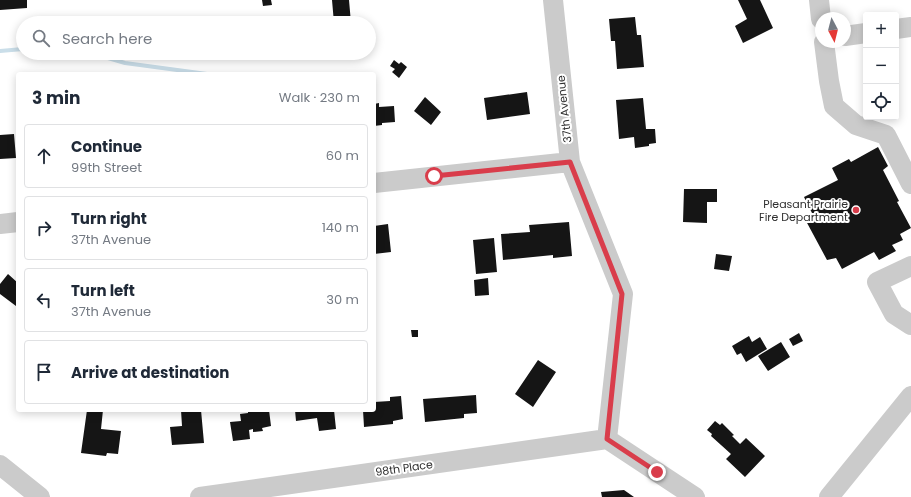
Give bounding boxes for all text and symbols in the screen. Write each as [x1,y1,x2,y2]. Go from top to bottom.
north arrow [815,12,851,48]
map controls [863,12,899,120]
button: + [863,12,899,48]
search box [16,16,376,60]
icon: search [30,27,52,49]
text: Search here [62,28,152,49]
button: − [863,48,899,84]
street label: 37th Avenue [552,74,575,144]
button: locate [863,84,899,120]
text: 3 min [32,86,80,110]
text: Walk · 230 m [279,88,360,107]
text: Continue [71,136,142,157]
icon: ahead [33,145,55,167]
text: 60 m [326,146,359,165]
text: 99th Street [71,158,142,177]
route start [425,167,443,185]
place label: Pleasant Prairie Fire Department [759,196,848,225]
marker: Pleasant Prairie Fire Department [851,205,861,215]
text: Turn right [71,208,147,229]
icon: right [33,217,55,239]
text: 140 m [322,218,359,237]
text: 37th Avenue [71,230,151,249]
text: Turn left [71,280,135,301]
icon: left [33,289,55,311]
text: 30 m [326,290,359,309]
text: 37th Avenue [71,302,151,321]
icon: arrive [33,361,55,383]
text: Arrive at destination [71,362,229,383]
street label: 98th Place [374,456,434,480]
route end [648,463,666,481]

